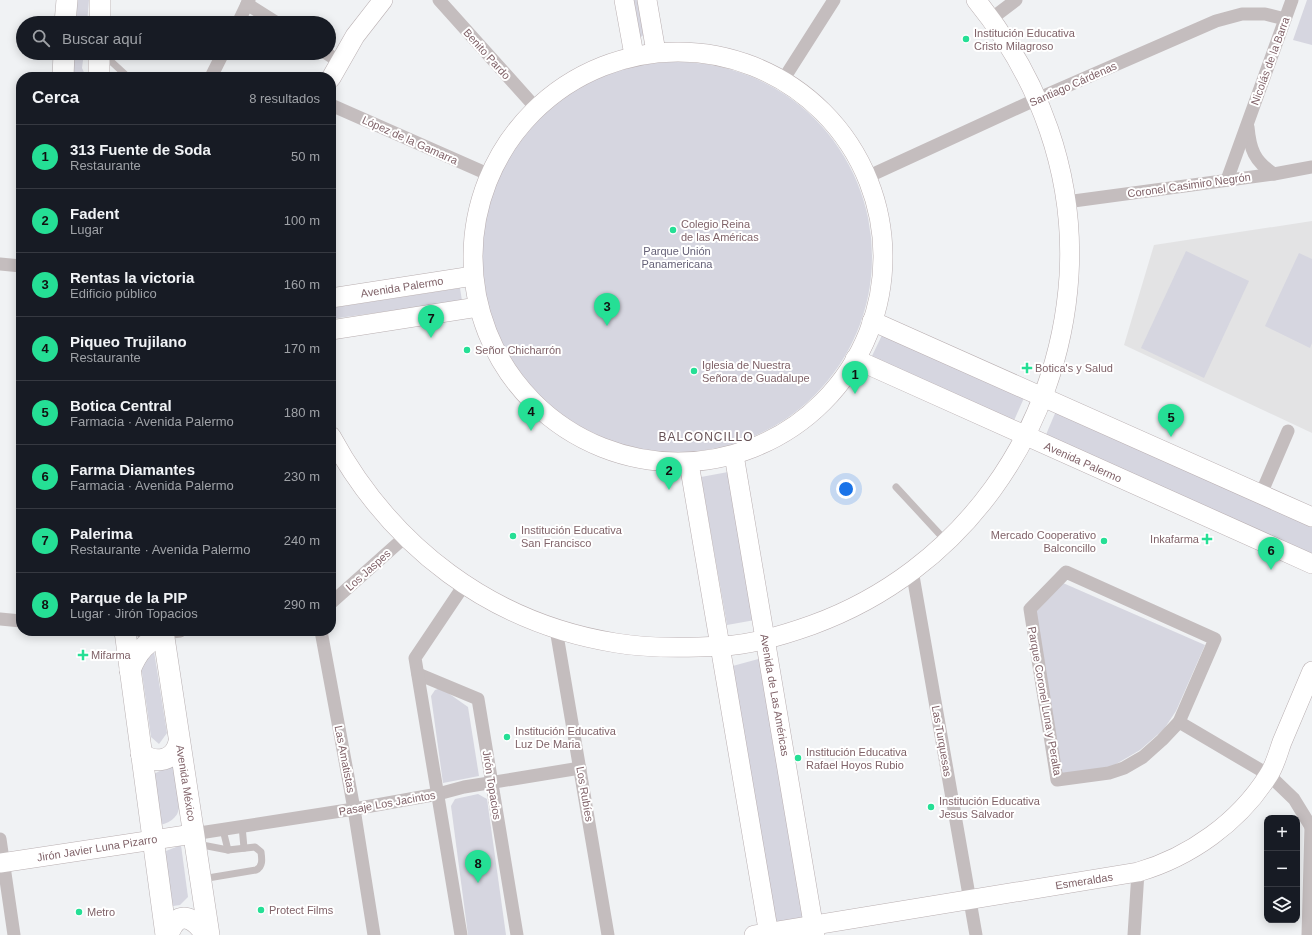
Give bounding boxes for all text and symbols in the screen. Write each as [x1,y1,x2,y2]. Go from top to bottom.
street label: Nicolás de la Barra [1248,14,1292,107]
search box [16,16,336,60]
street label: Benito Pardo [461,26,513,82]
icon: search [30,27,52,49]
place label: Institución Educativa Cristo Milagroso [974,27,1076,52]
text: Buscar aquí [62,30,142,47]
marker: Institución Educativa Cristo Milagroso [961,34,971,44]
street label: Santiago Cárdenas [1028,59,1119,109]
text: Cerca [32,88,79,107]
text: 8 resultados [249,91,320,106]
street label: López de la Gamarra [360,114,460,167]
text: 313 Fuente de Soda [70,141,211,158]
text: 1 [41,149,49,164]
text: 50 m [291,149,320,164]
text: Restaurante [70,158,141,173]
street label: Coronel Casimiro Negrón [1127,170,1251,200]
text: Fadent [70,205,119,222]
text: 2 [41,213,49,228]
text: 100 m [284,213,320,228]
place label: Colegio Reina de las Américas [681,218,759,243]
text: Lugar [70,222,103,237]
marker: Colegio Reina de las Américas [668,225,678,235]
park label: Parque Unión Panamericana [642,245,713,270]
text: Rentas la victoria [70,269,194,286]
street label: Avenida Palermo [360,275,444,299]
text: 3 [41,277,49,292]
text: 160 m [284,277,320,292]
text: Edificio público [70,286,157,301]
pin: 3 [594,293,620,326]
pin: 7 [418,305,444,338]
text: Piqueo Trujilano [70,333,187,350]
text: 4 [41,341,49,356]
text: 170 m [284,341,320,356]
place label: Señor Chicharrón [475,344,561,356]
marker: Señor Chicharrón [462,345,472,355]
text: Restaurante [70,350,141,365]
place label: Iglesia de Nuestra Señora de Guadalupe [702,359,810,384]
pin: 1 [842,361,868,394]
place label: Botica's y Salud [1035,362,1113,374]
marker: Botica's y Salud [1022,363,1032,373]
marker: Iglesia de Nuestra Señora de Guadalupe [689,366,699,376]
text: Botica Central [70,397,172,414]
pin: 4 [518,398,544,431]
pin: 5 [1158,404,1184,437]
text: 5 [41,405,49,420]
text: 180 m [284,405,320,420]
text: Farmacia · Avenida Palermo [70,414,234,429]
district label: BALCONCILLO [658,430,754,444]
street label: Avenida Palermo [1042,440,1124,484]
pin: 2 [656,457,682,490]
text: Farma Diamantes [70,461,195,478]
text: 6 [41,469,49,484]
text: 230 m [284,469,320,484]
text: Farmacia · Avenida Palermo [70,478,234,493]
your location [836,479,856,499]
place label: Institución Educativa San Francisco [521,524,623,549]
text: Palerima [70,525,133,542]
place label: Mercado Cooperativo Balconcillo [991,529,1096,554]
marker: Institución Educativa San Francisco [508,531,518,541]
text: 7 [41,533,49,548]
text: 240 m [284,533,320,548]
place label: Inkafarma [1150,533,1200,545]
marker: Inkafarma [1202,534,1212,544]
marker: Mercado Cooperativo Balconcillo [1099,536,1109,546]
pin: 6 [1258,537,1284,570]
text: Restaurante · Avenida Palermo [70,542,250,557]
street label: Los Jaspes [343,547,393,593]
text: Parque de la PIP [70,589,188,606]
text: 8 [41,597,49,612]
text: 290 m [284,597,320,612]
text: Lugar · Jirón Topacios [70,606,198,621]
street label: Parque Coronel Luna y Peralta [1026,626,1064,777]
street label: Avenida de Las Américas [758,633,792,758]
place label: Mifarma [91,649,132,661]
marker: Mifarma [78,650,88,660]
street label: Las Turquesas [930,704,954,778]
street label: Las Amatistas [333,724,358,794]
place label: Institución Educativa Luz De Maria [515,725,617,750]
marker: Institución Educativa Luz De Maria [502,732,512,742]
street label: Avenida México [174,744,198,822]
place label: Institución Educativa Rafael Hoyos Rubio [806,746,908,771]
street label: Jirón Topacios [481,749,503,821]
marker: Institución Educativa Rafael Hoyos Rubio [793,753,803,763]
street label: Los Rubíes [574,766,596,823]
street label: Pasaje Los Jacintos [338,789,437,817]
place label: Institución Educativa Jesus Salvador [939,795,1041,820]
marker: Institución Educativa Jesus Salvador [926,802,936,812]
map controls [1264,815,1300,923]
button: + [1264,815,1300,851]
street label: Jirón Javier Luna Pizarro [36,833,158,863]
pin: 8 [465,850,491,883]
button: − [1264,851,1300,887]
street label: Esmeraldas [1054,870,1114,891]
button: layers [1264,887,1300,923]
place label: Protect Films [269,904,334,916]
marker: Protect Films [256,905,266,915]
place label: Metro [87,906,115,918]
marker: Metro [74,907,84,917]

